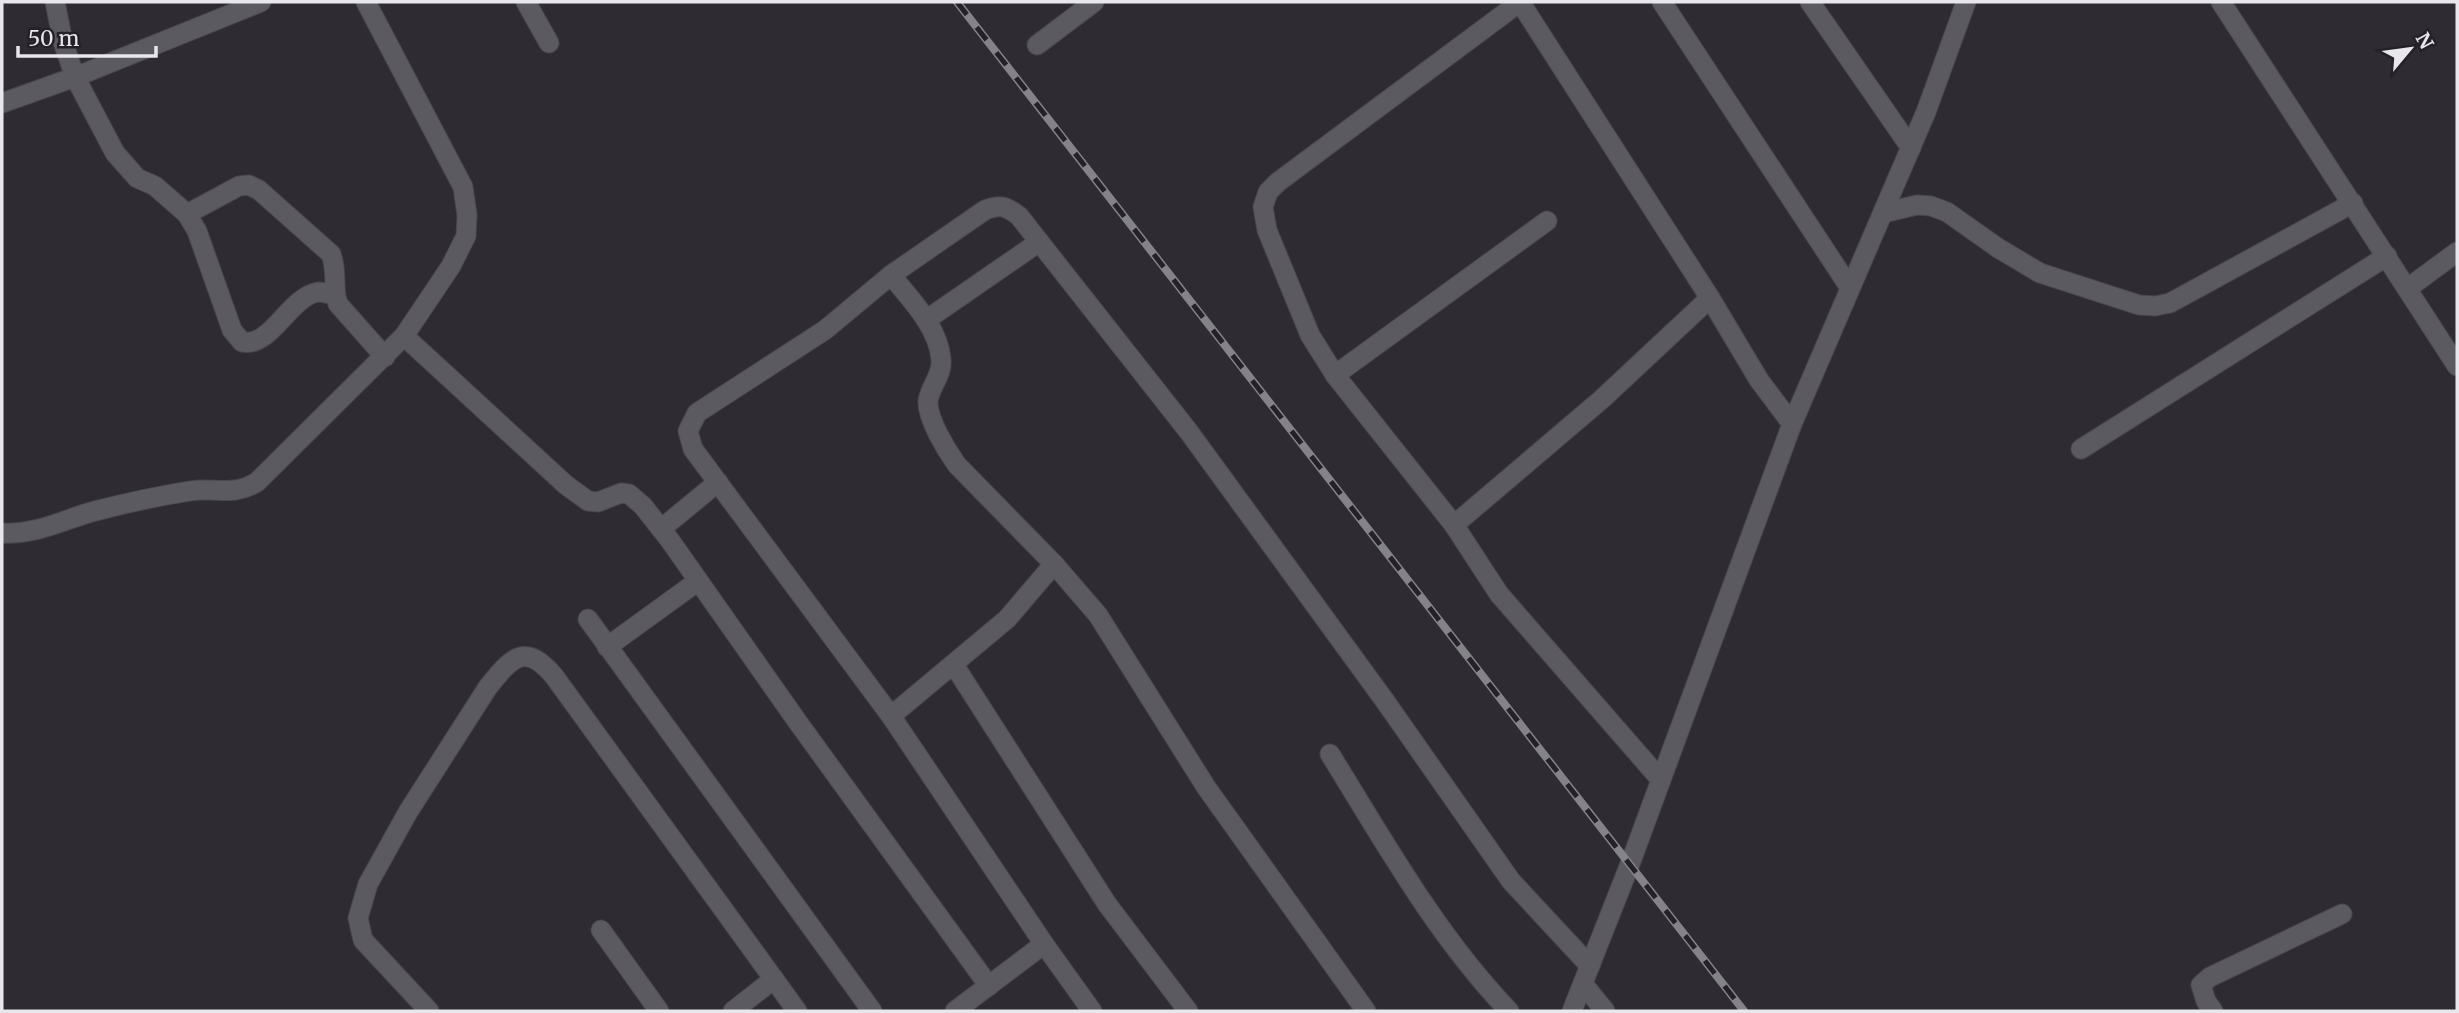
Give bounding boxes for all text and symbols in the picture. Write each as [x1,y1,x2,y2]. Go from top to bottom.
scale bar [18,14,156,58]
north arrow [2375,14,2445,84]
text: 50 m [28,25,79,52]
text: N [2411,28,2439,53]

